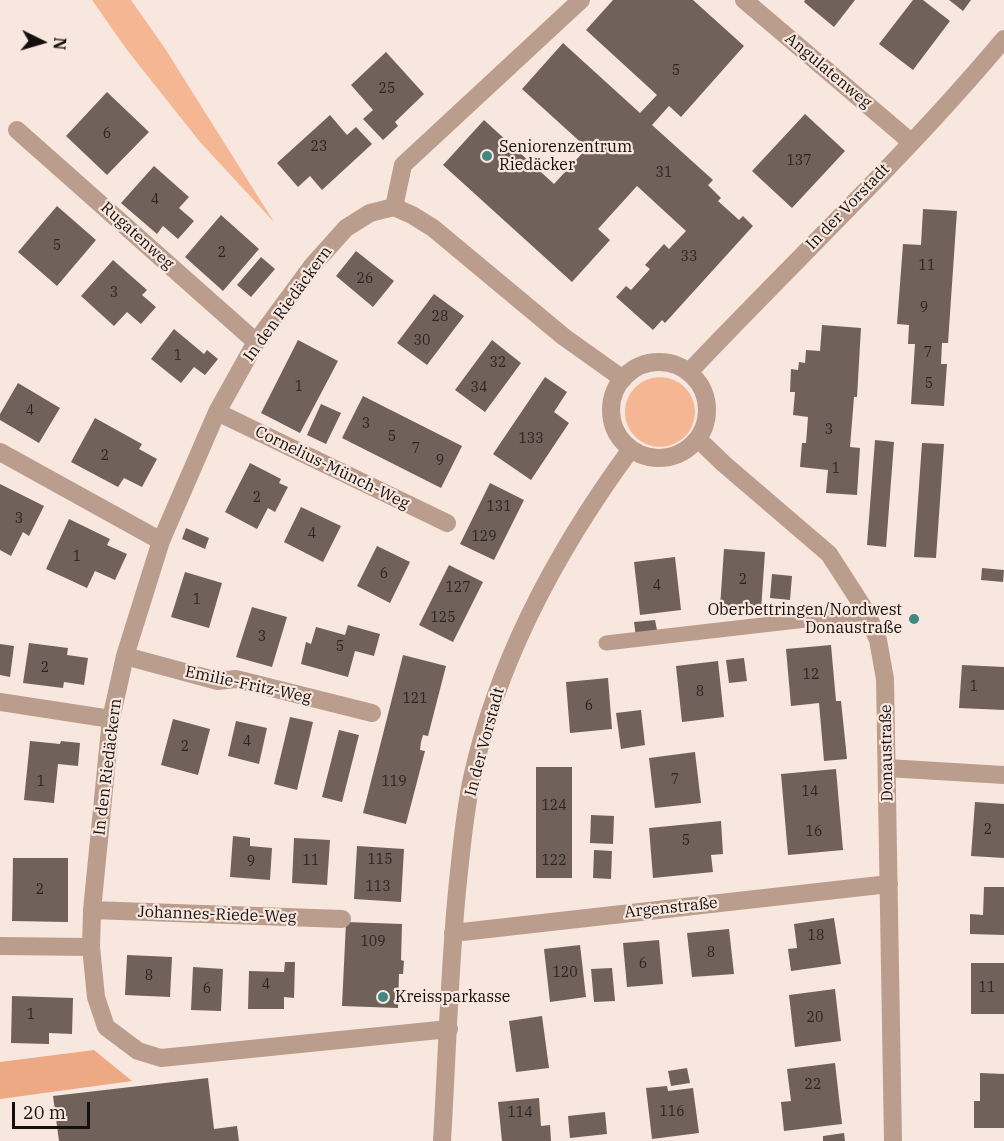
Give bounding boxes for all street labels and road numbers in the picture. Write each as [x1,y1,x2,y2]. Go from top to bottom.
street label: Angulatenweg [781,29,875,113]
street label: In der Vorstadt [802,160,894,254]
street label: Rugatenweg [97,198,177,274]
street label: In den Riedäckern [240,243,336,365]
street label: Cornelius-Münch-Weg [252,422,412,514]
street label: Emilie-Fritz-Weg [183,662,313,708]
street label: In der Vorstadt [461,685,509,799]
street label: In den Riedäckern [90,697,126,837]
street label: Donaustraße [877,704,897,802]
street label: Argenstraße [624,894,718,922]
street label: Johannes-Riede-Weg [137,903,297,927]

